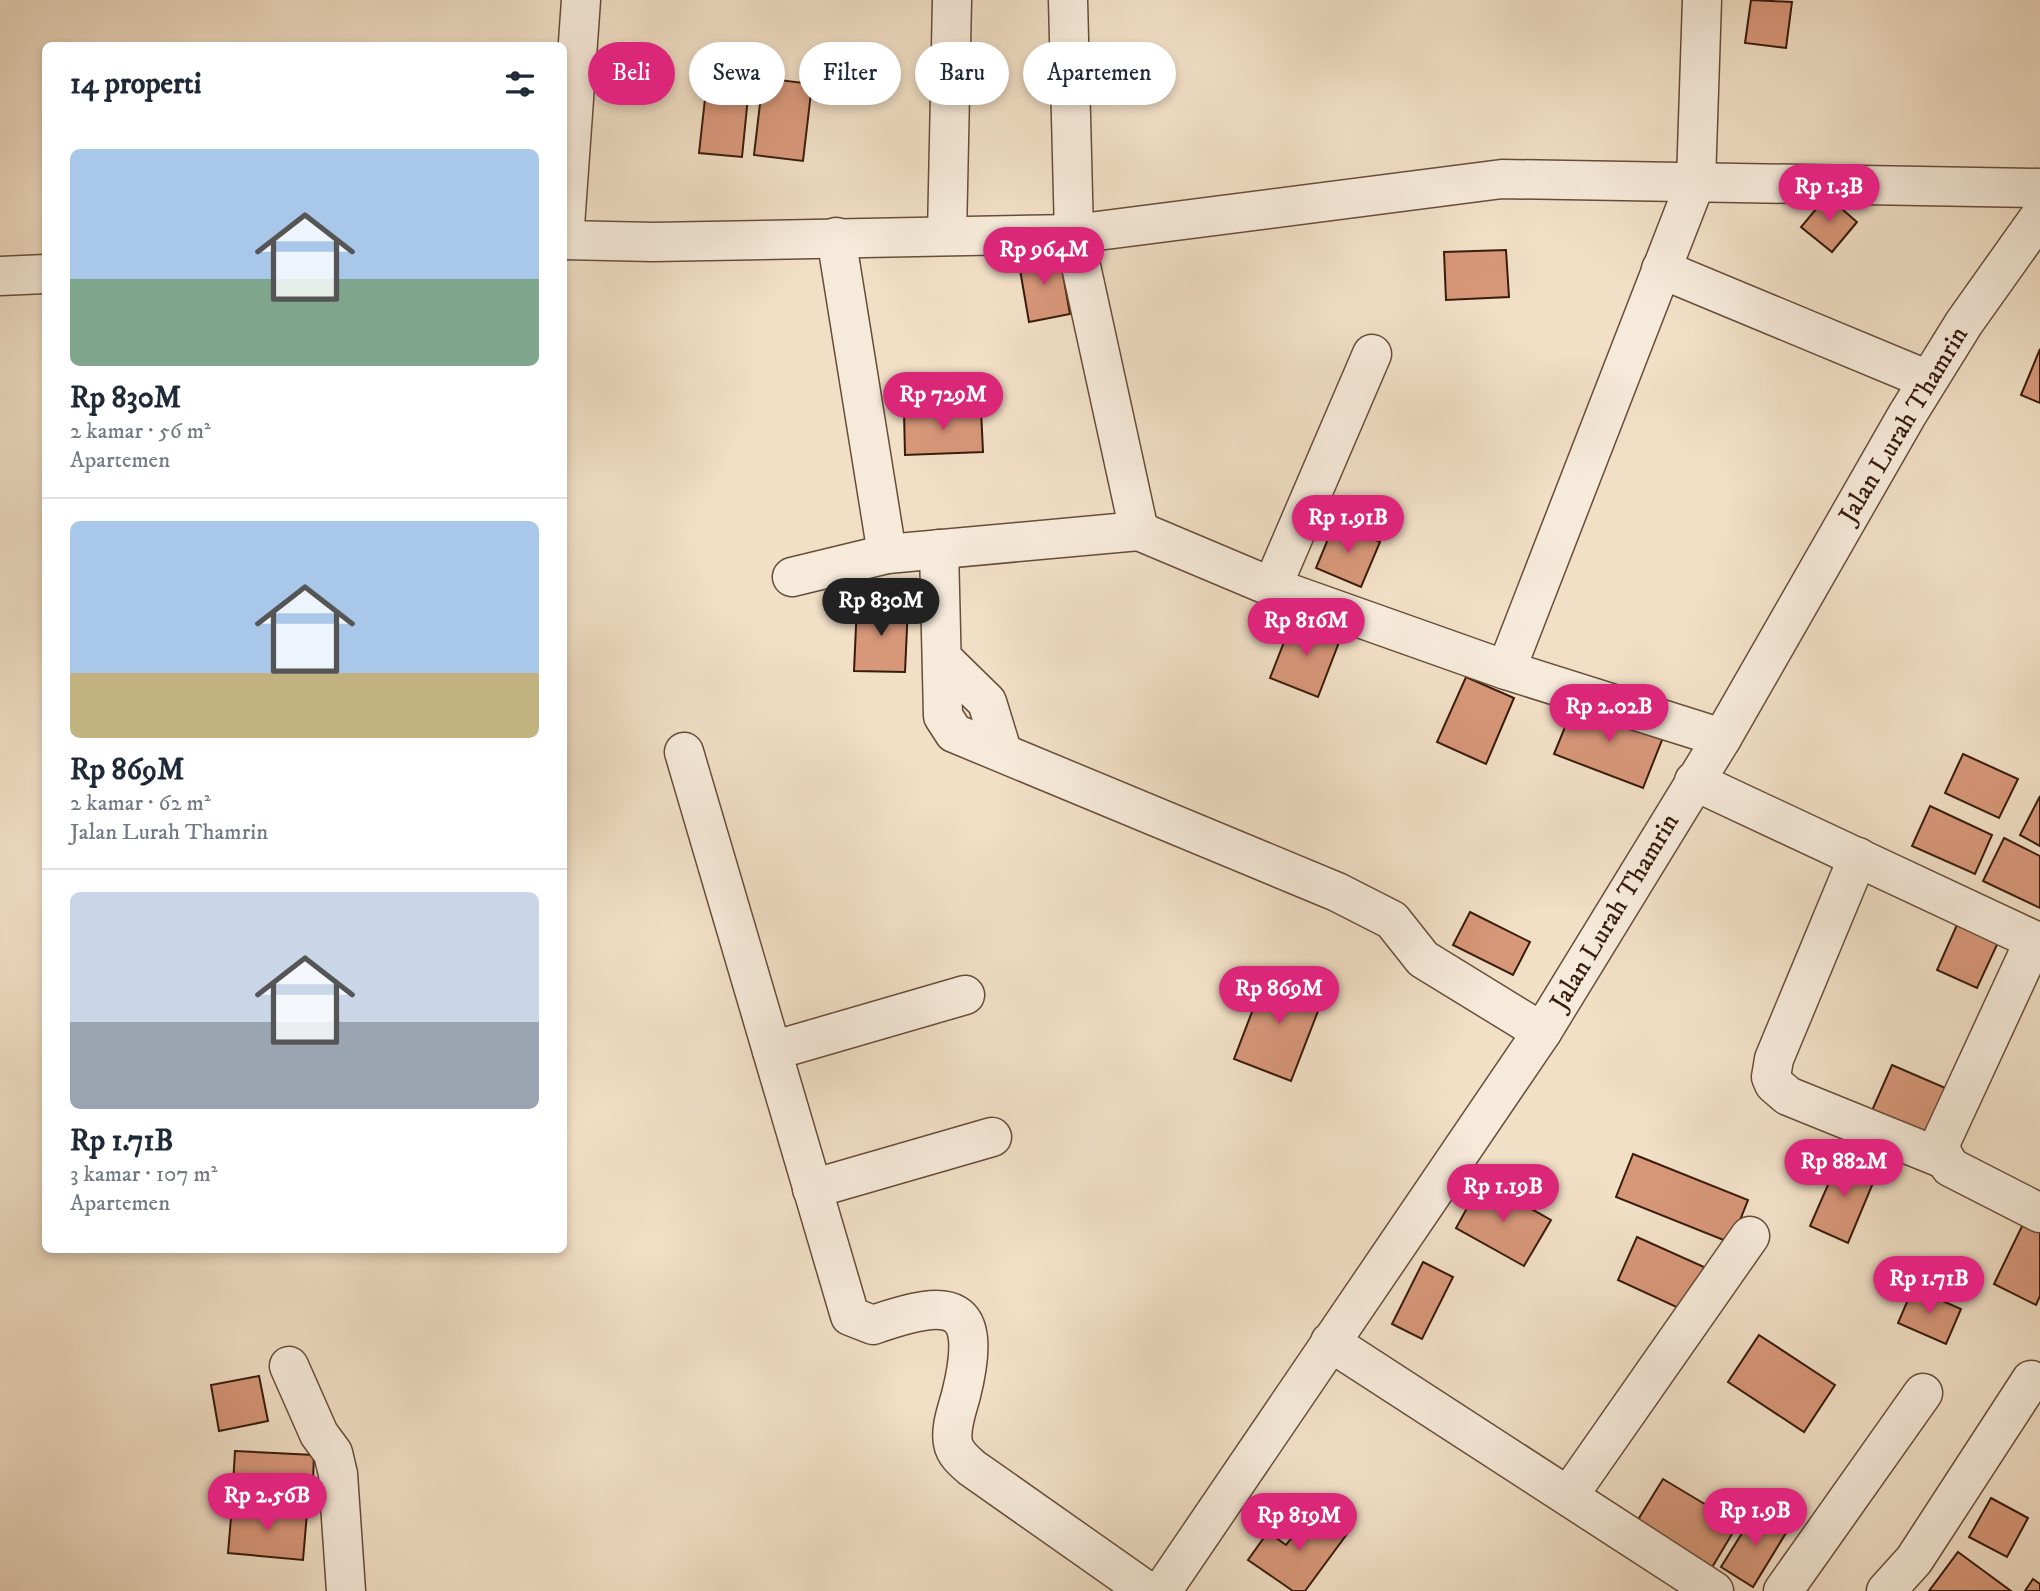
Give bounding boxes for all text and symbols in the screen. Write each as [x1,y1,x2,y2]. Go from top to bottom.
chip: Beli [588,42,675,105]
chip: Sewa [689,42,785,105]
chip: Filter [799,42,901,105]
chip: Baru [915,42,1009,105]
chip: Apartemen [1023,42,1176,105]
icon: filters [501,65,539,103]
text: 14 properti [70,66,201,103]
pin: Rp 1.3B [1764,164,1894,224]
text: Rp 1.3B [1795,172,1863,201]
icon: home [242,194,368,320]
pin: Rp 964M [979,228,1109,287]
text: Rp 964M [999,235,1089,264]
street label: Jalan Lurah Thamrin [1831,320,1976,531]
pin: Rp 729M [878,372,1008,432]
text: Rp 830M [70,380,181,417]
text: Rp 729M [899,380,987,409]
text: 2 kamar · 56 m² [70,417,211,446]
text: Apartemen [70,446,170,475]
pin: Rp 1.91B [1276,496,1420,555]
text: Rp 1.91B [1308,503,1388,532]
icon: home [242,566,368,692]
pin: Rp 830M [816,578,946,638]
text: Rp 830M [838,586,924,615]
pin: Rp 816M [1241,598,1371,658]
text: Rp 816M [1264,606,1348,635]
pin: Rp 2.02B [1537,684,1681,744]
text: Rp 2.02B [1565,692,1653,721]
text: Rp 869M [70,752,184,789]
text: 2 kamar · 62 m² [70,789,211,818]
street label: Jalan Lurah Thamrin [1542,807,1687,1018]
text: Jalan Lurah Thamrin [70,818,268,847]
icon: home [242,937,368,1063]
pin: Rp 869M [1214,967,1344,1026]
text: Rp 869M [1235,974,1323,1003]
text: Rp 1.71B [70,1123,174,1160]
pin: Rp 882M [1779,1140,1909,1199]
text: Rp 882M [1800,1147,1888,1176]
text: 3 kamar · 107 m² [70,1160,218,1189]
pin: Rp 1.19B [1431,1164,1575,1224]
text: Rp 1.19B [1463,1172,1543,1201]
text: Apartemen [70,1189,170,1218]
pin: Rp 1.71B [1857,1256,2001,1316]
text: Rp 1.71B [1889,1264,1969,1293]
pin: Rp 2.56B [195,1474,339,1533]
text: Rp 2.56B [224,1481,310,1510]
pin: Rp 1.9B [1690,1488,1820,1548]
pin: Rp 819M [1234,1494,1364,1553]
text: Rp 1.9B [1719,1496,1791,1525]
text: Rp 819M [1257,1501,1341,1530]

